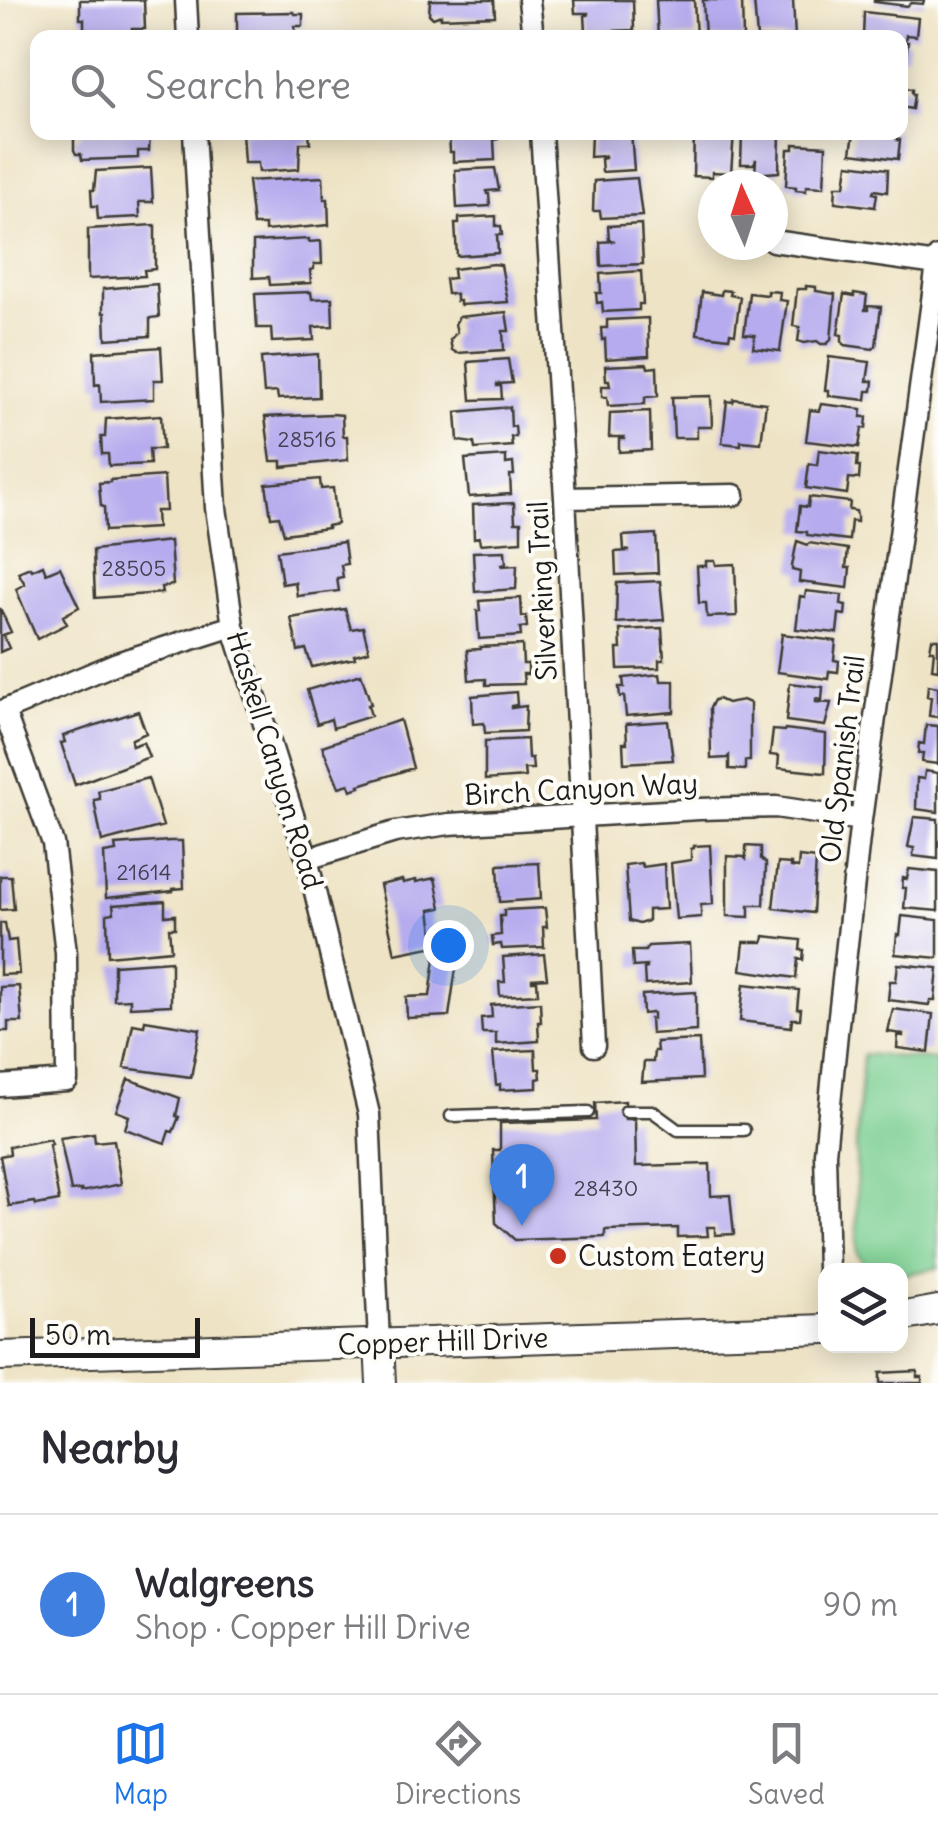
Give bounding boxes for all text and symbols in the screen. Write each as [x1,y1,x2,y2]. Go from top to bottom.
search box [30,30,908,140]
icon: search [65,58,120,113]
text: Search here [145,62,351,109]
north arrow [698,170,788,260]
house number: 28516 [278,425,336,453]
street label: Silverking Trail [519,500,565,682]
house number: 28505 [102,554,166,582]
street label: Haskell Canyon Road [219,627,331,893]
street label: Old Spanish Trail [811,653,873,865]
street label: Birch Canyon Way [463,765,699,813]
house number: 21614 [117,858,171,886]
your location [423,920,474,971]
pin: 1 [490,1144,554,1226]
house number: 28430 [574,1174,638,1202]
place label: Custom Eatery [578,1238,765,1274]
marker: Custom Eatery [547,1245,569,1267]
map controls [818,1263,908,1353]
button: layers [818,1263,908,1353]
scale bar [30,1313,200,1358]
text: 50 m [45,1317,111,1353]
street label: Copper Hill Drive [337,1319,549,1363]
text: Nearby [40,1422,179,1474]
text: Walgreens [135,1560,314,1607]
text: 1 [66,1584,79,1625]
text: 90 m [823,1584,898,1625]
text: Shop · Copper Hill Drive [135,1607,471,1648]
tab: Map [113,1716,168,1812]
tab: Directions [395,1716,521,1812]
tab: Saved [748,1716,825,1812]

